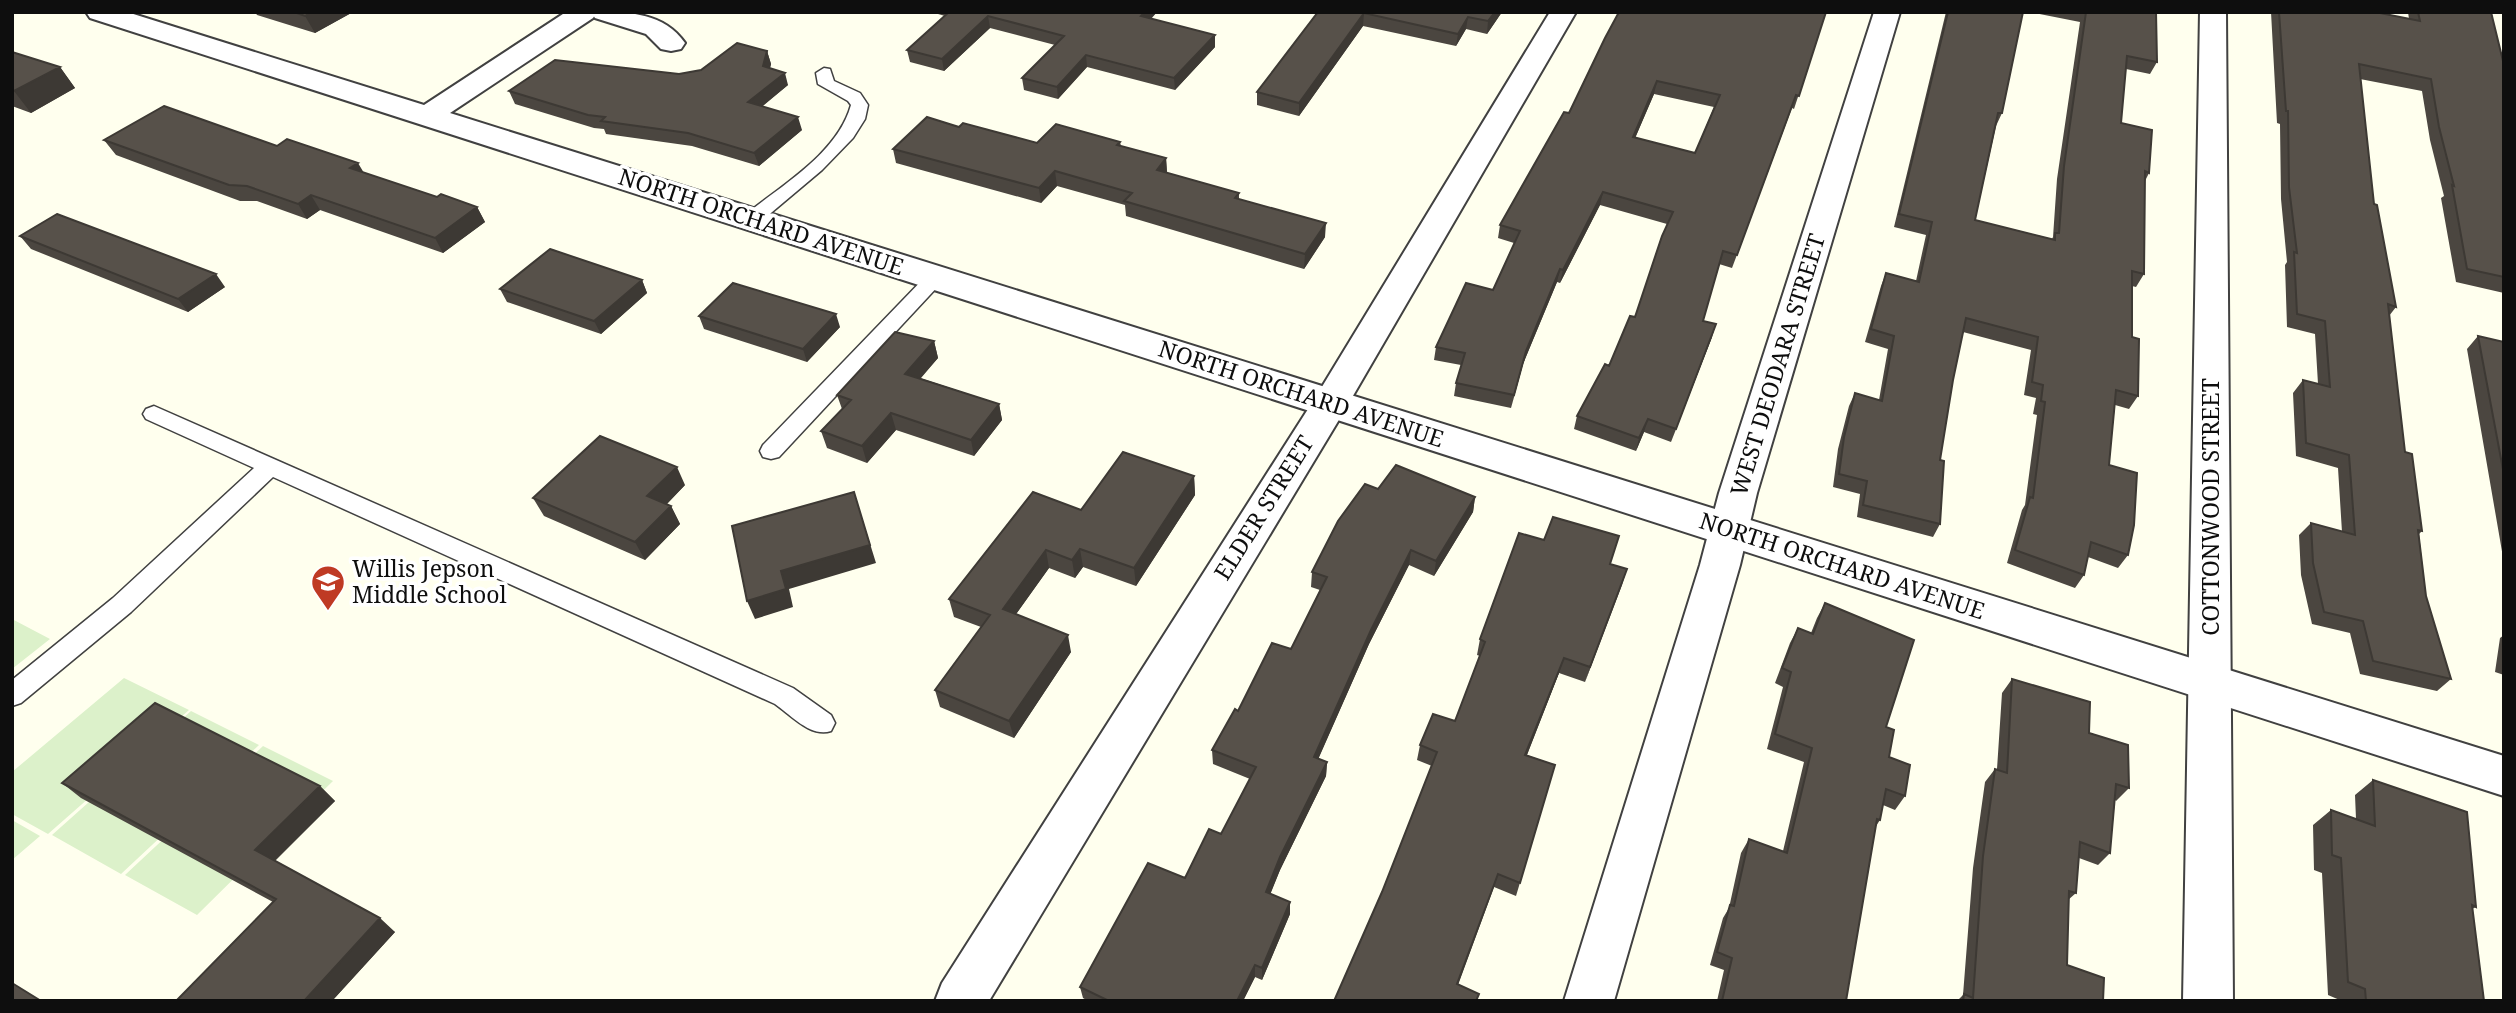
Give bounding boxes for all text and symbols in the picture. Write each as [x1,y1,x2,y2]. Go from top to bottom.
street label: NORTH ORCHARD AVENUE [615,160,908,282]
street label: WEST DEODARA STREET [1722,230,1832,500]
street label: NORTH ORCHARD AVENUE [1155,332,1448,454]
street label: COTTONWOOD STREET [2194,378,2226,636]
street label: ELDER STREET [1206,429,1320,586]
street label: NORTH ORCHARD AVENUE [1696,504,1989,626]
place label: Willis Jepson Middle School [352,552,507,610]
school or university icon: Willis Jepson Middle School [309,563,347,612]

